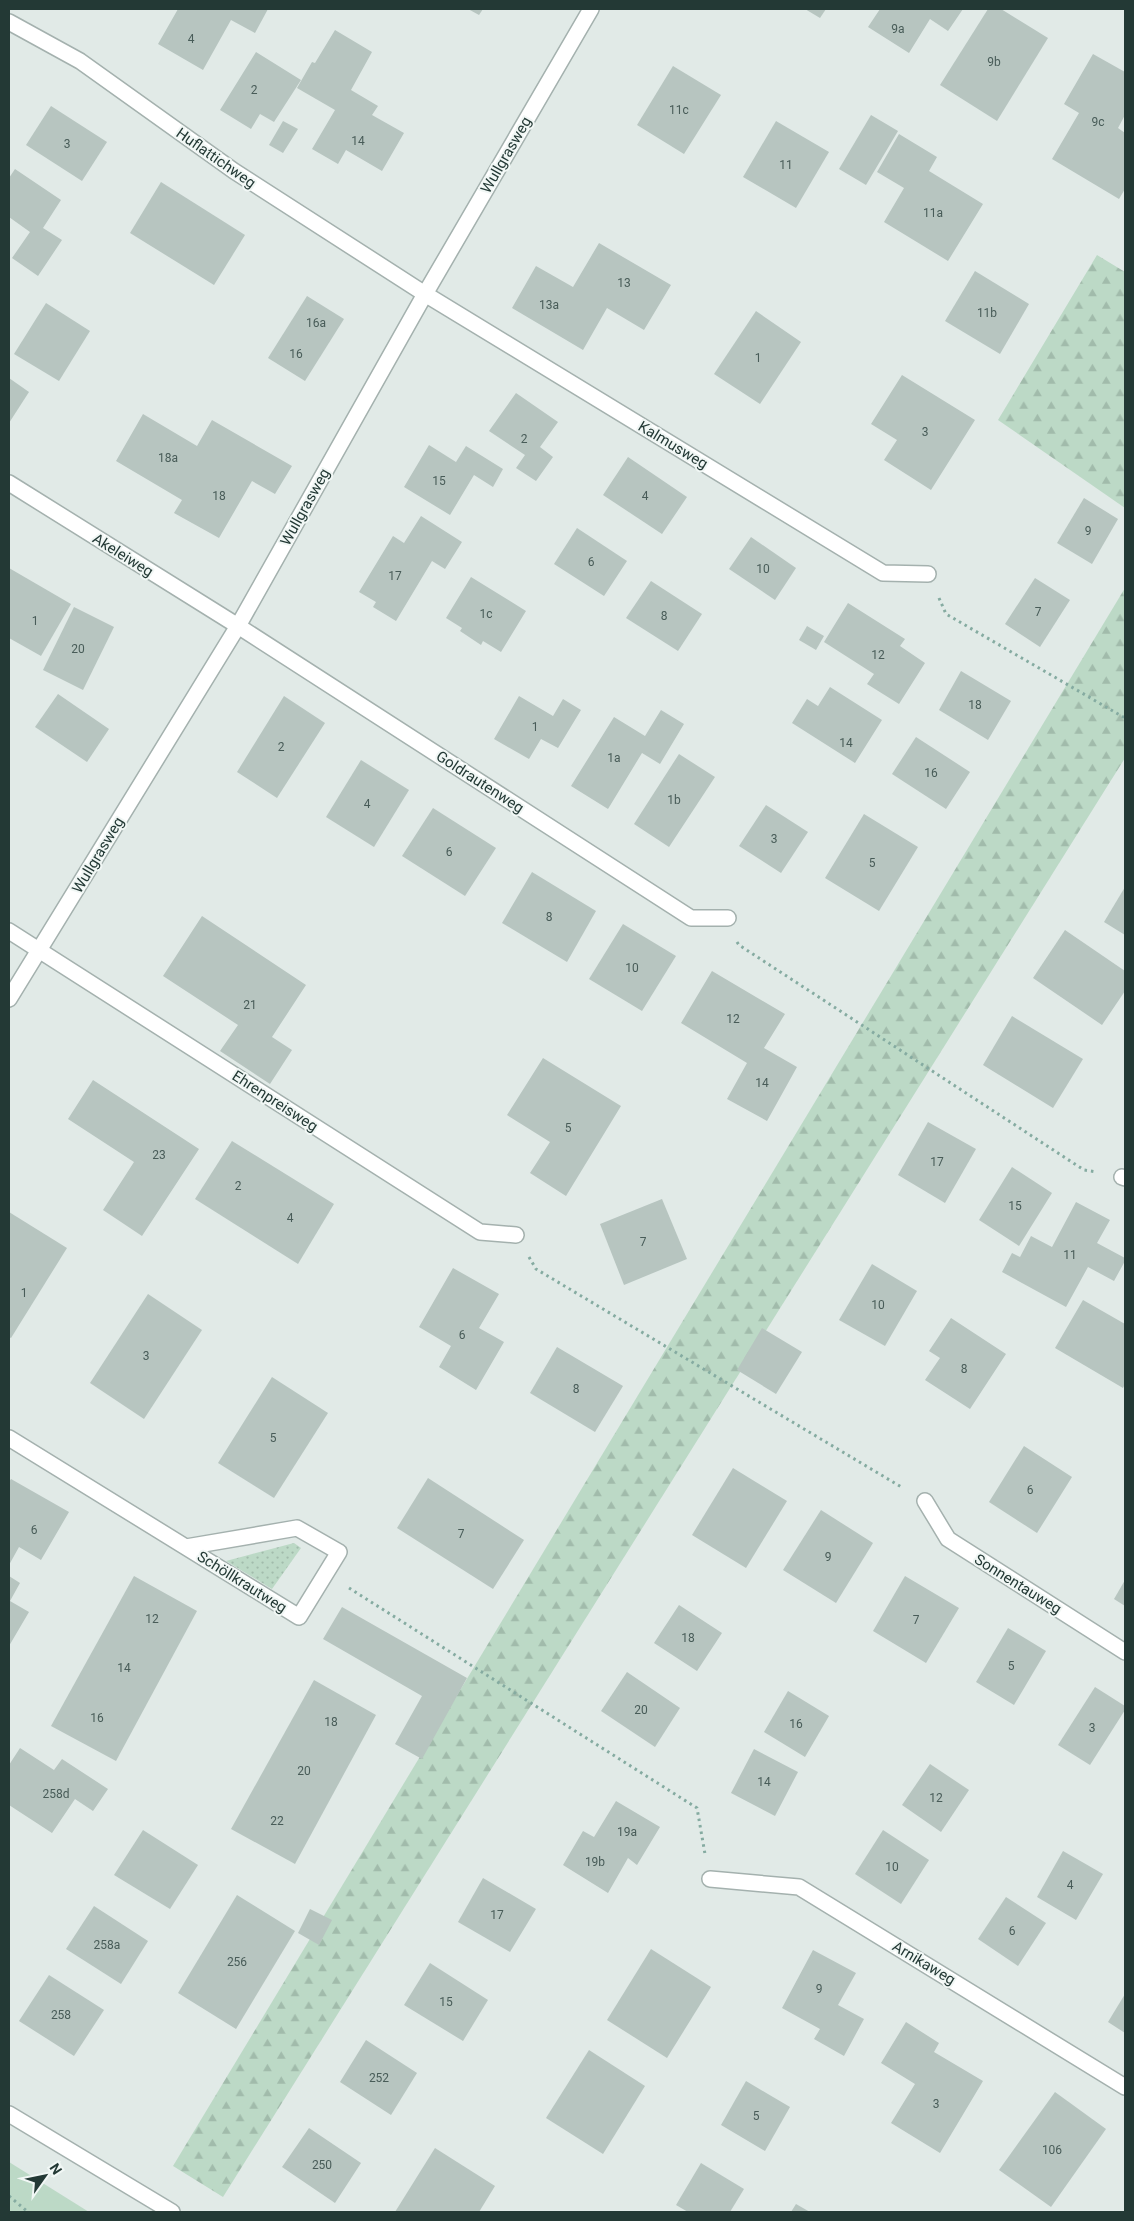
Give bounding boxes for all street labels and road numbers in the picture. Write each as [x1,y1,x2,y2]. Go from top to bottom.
street label: Wullgrasweg [477,113,535,197]
street label: Huflattichweg [173,124,259,192]
street label: Kalmusweg [635,417,711,473]
street label: Wullgrasweg [276,465,334,549]
street label: Akeleiweg [89,529,157,581]
street label: Goldrautenweg [433,747,527,817]
street label: Wullgrasweg [68,814,128,896]
street label: Ehrenpreisweg [229,1067,321,1135]
street label: Schöllkrautweg [194,1547,290,1617]
street label: Sonnentauweg [971,1550,1065,1618]
street label: Arnikaweg [889,1937,959,1989]

